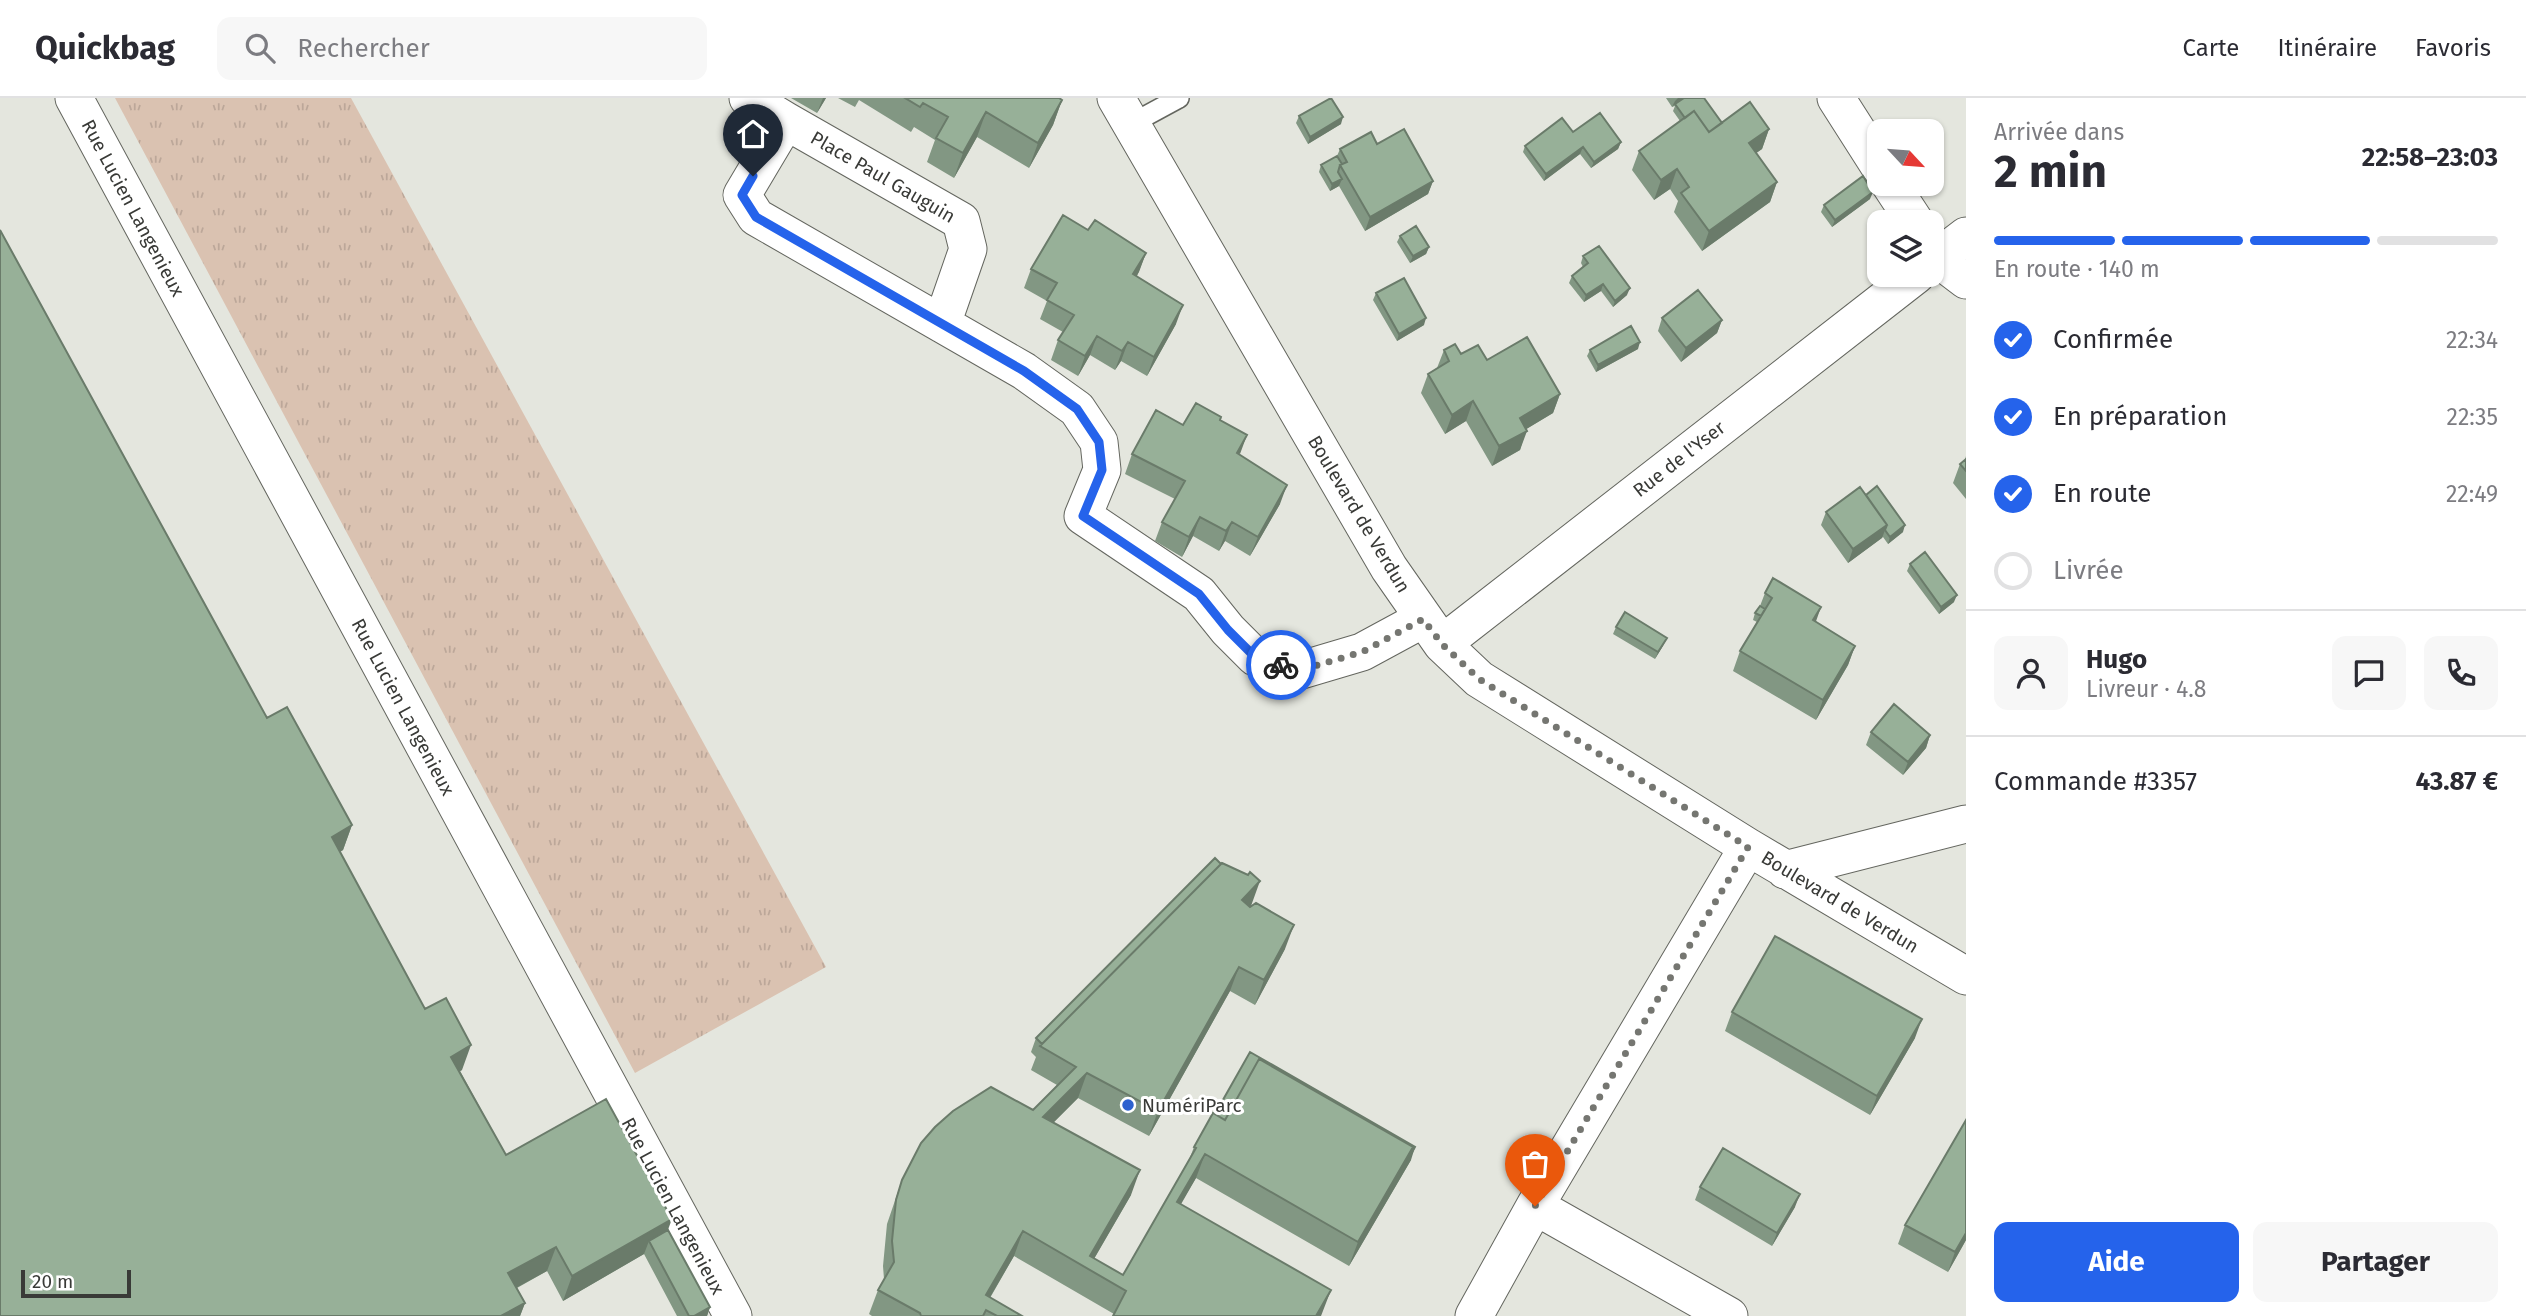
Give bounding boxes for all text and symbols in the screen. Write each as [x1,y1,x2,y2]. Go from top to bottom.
search box [217,17,707,80]
text: Quickbag [35,28,175,68]
icon: search [241,29,279,67]
text: Rechercher [297,33,430,64]
text: Carte [2183,34,2239,62]
text: Itinéraire [2277,34,2377,62]
text: Favoris [2415,34,2491,62]
pin [723,104,783,176]
icon: home [734,115,772,153]
street label: Rue Lucien Langenieux [77,116,190,301]
text: Arrivée dans [1994,118,2124,146]
north arrow [1867,119,1944,196]
map controls [1867,119,1944,287]
street label: Place Paul Gauguin [807,126,959,228]
text: 22:58–23:03 [2362,142,2498,173]
text: 2 min [1994,144,2107,199]
button: layers [1867,210,1944,287]
text: En route · 140 m [1994,255,2160,283]
icon: check [1994,321,2032,359]
text: Confirmée [2053,324,2173,355]
text: 22:34 [2446,326,2498,354]
icon: check [1994,398,2032,436]
text: En préparation [2053,401,2227,432]
text: 22:35 [2447,403,2498,431]
street label: Rue de l'Yser [1628,416,1730,502]
street label: Boulevard de Verdun [1303,431,1415,597]
icon: check [1994,475,2032,513]
text: En route [2053,478,2152,509]
text: 22:49 [2446,480,2498,508]
text: Livrée [2053,555,2124,586]
street label: Rue Lucien Langenieux [347,615,460,800]
courier [1246,630,1316,700]
button: person [1994,636,2068,710]
button: chat [2332,636,2406,710]
button: phone [2424,636,2498,710]
text: Hugo [2086,644,2147,675]
icon: bike [1262,646,1300,684]
text: Livreur · 4.8 [2086,675,2206,703]
text: Commande #3357 [1994,766,2197,797]
text: 43.87 € [2416,766,2498,797]
street label: Boulevard de Verdun [1757,846,1923,958]
place label: NumériParc [1142,1094,1242,1117]
marker: NumériParc [1120,1097,1136,1113]
street label: Rue Lucien Langenieux [617,1114,730,1299]
pin [1505,1134,1565,1206]
icon: bag [1516,1145,1554,1183]
button: Aide [1994,1222,2239,1302]
button: Partager [2253,1222,2498,1302]
scale bar [21,1267,131,1299]
text: 20 m [32,1270,73,1293]

